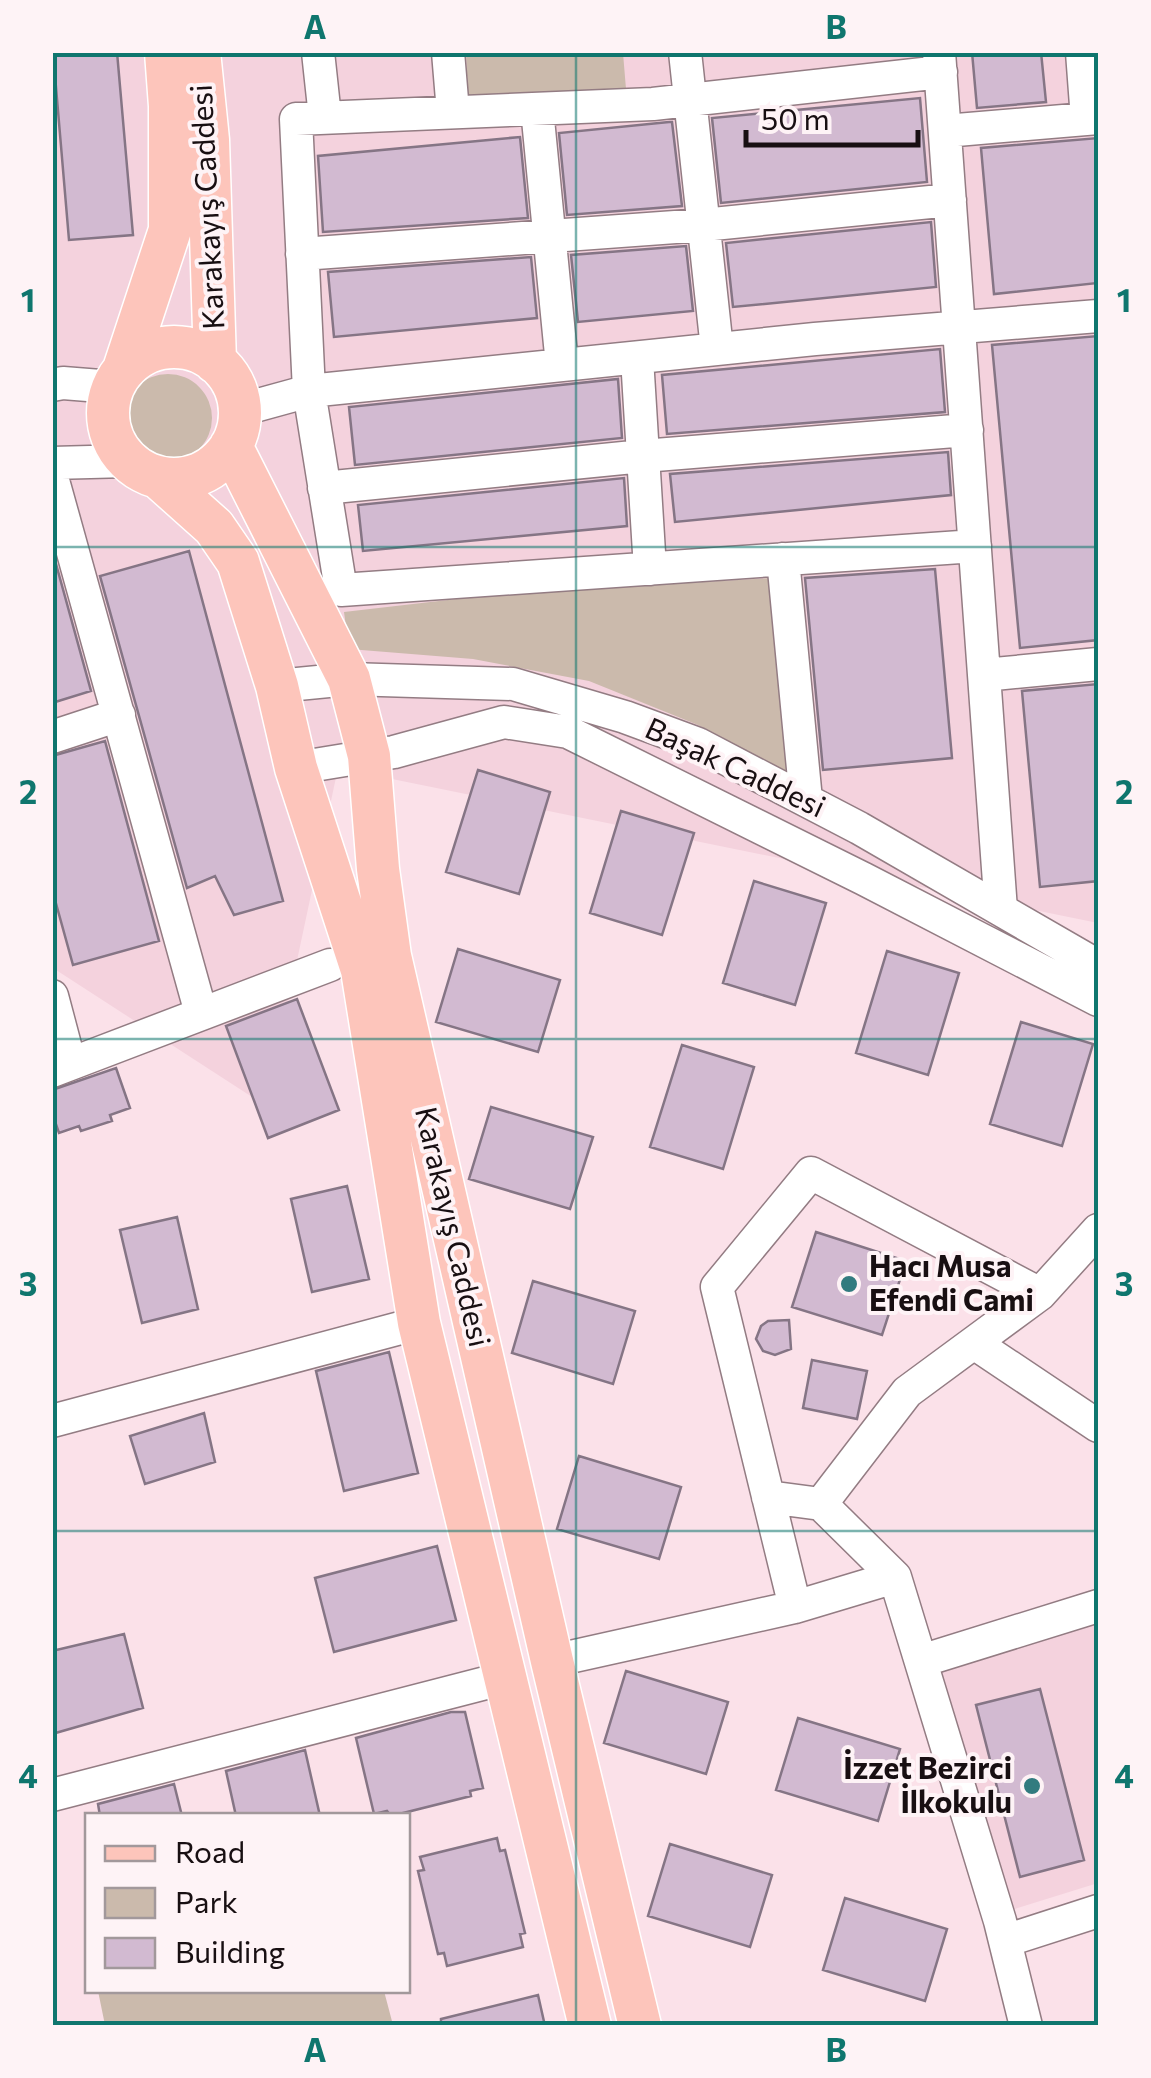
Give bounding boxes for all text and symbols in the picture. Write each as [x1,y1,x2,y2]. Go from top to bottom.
text: A [304,6,327,46]
text: B [825,6,847,46]
street label: Karakayış Caddesi [181,84,230,331]
scale bar [746,85,918,147]
text: 50 m [761,99,830,136]
text: 1 [21,279,35,319]
text: 1 [1117,279,1131,319]
street label: Başak Caddesi [640,708,832,824]
text: 2 [19,771,37,811]
text: 2 [1115,771,1133,811]
street label: Karakayış Caddesi [409,1103,500,1350]
place label: Hacı Musa Efendi Cami [869,1246,1034,1317]
text: 3 [19,1263,37,1303]
text: 3 [1115,1263,1133,1303]
marker: Hacı Musa Efendi Cami [838,1273,860,1295]
place label: İzzet Bezirci İlkokulu [843,1748,1012,1819]
text: 4 [18,1755,38,1795]
text: 4 [1114,1755,1134,1795]
marker: İzzet Bezirci İlkokulu [1021,1775,1043,1797]
legend [85,1813,410,1993]
text: Road [175,1832,245,1869]
text: Park [175,1882,238,1919]
text: Building [175,1932,285,1969]
text: A [304,2029,327,2069]
text: B [825,2029,847,2069]

